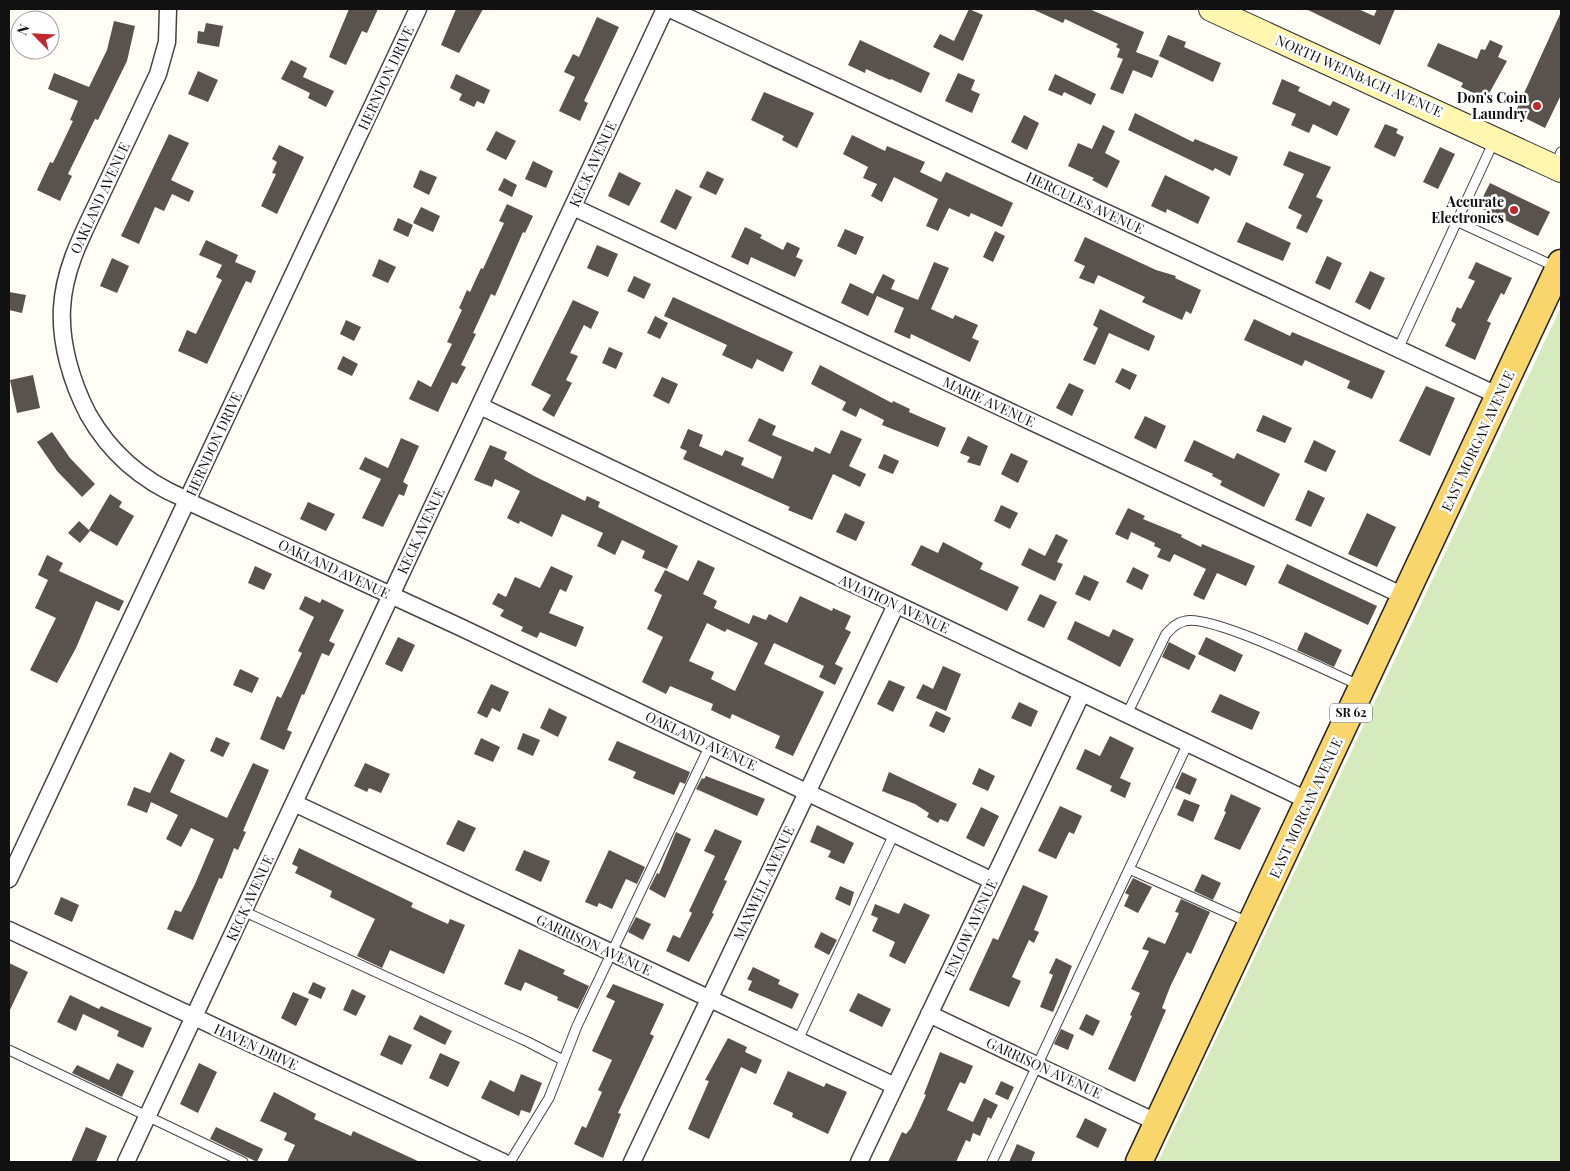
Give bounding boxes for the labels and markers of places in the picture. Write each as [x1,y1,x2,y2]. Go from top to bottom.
place label: Don's Coin Laundry [1457,88,1528,123]
marker: Don's Coin Laundry [1531,100,1543,112]
place label: Accurate Electronics [1431,192,1504,227]
marker: Accurate Electronics [1508,204,1520,216]

